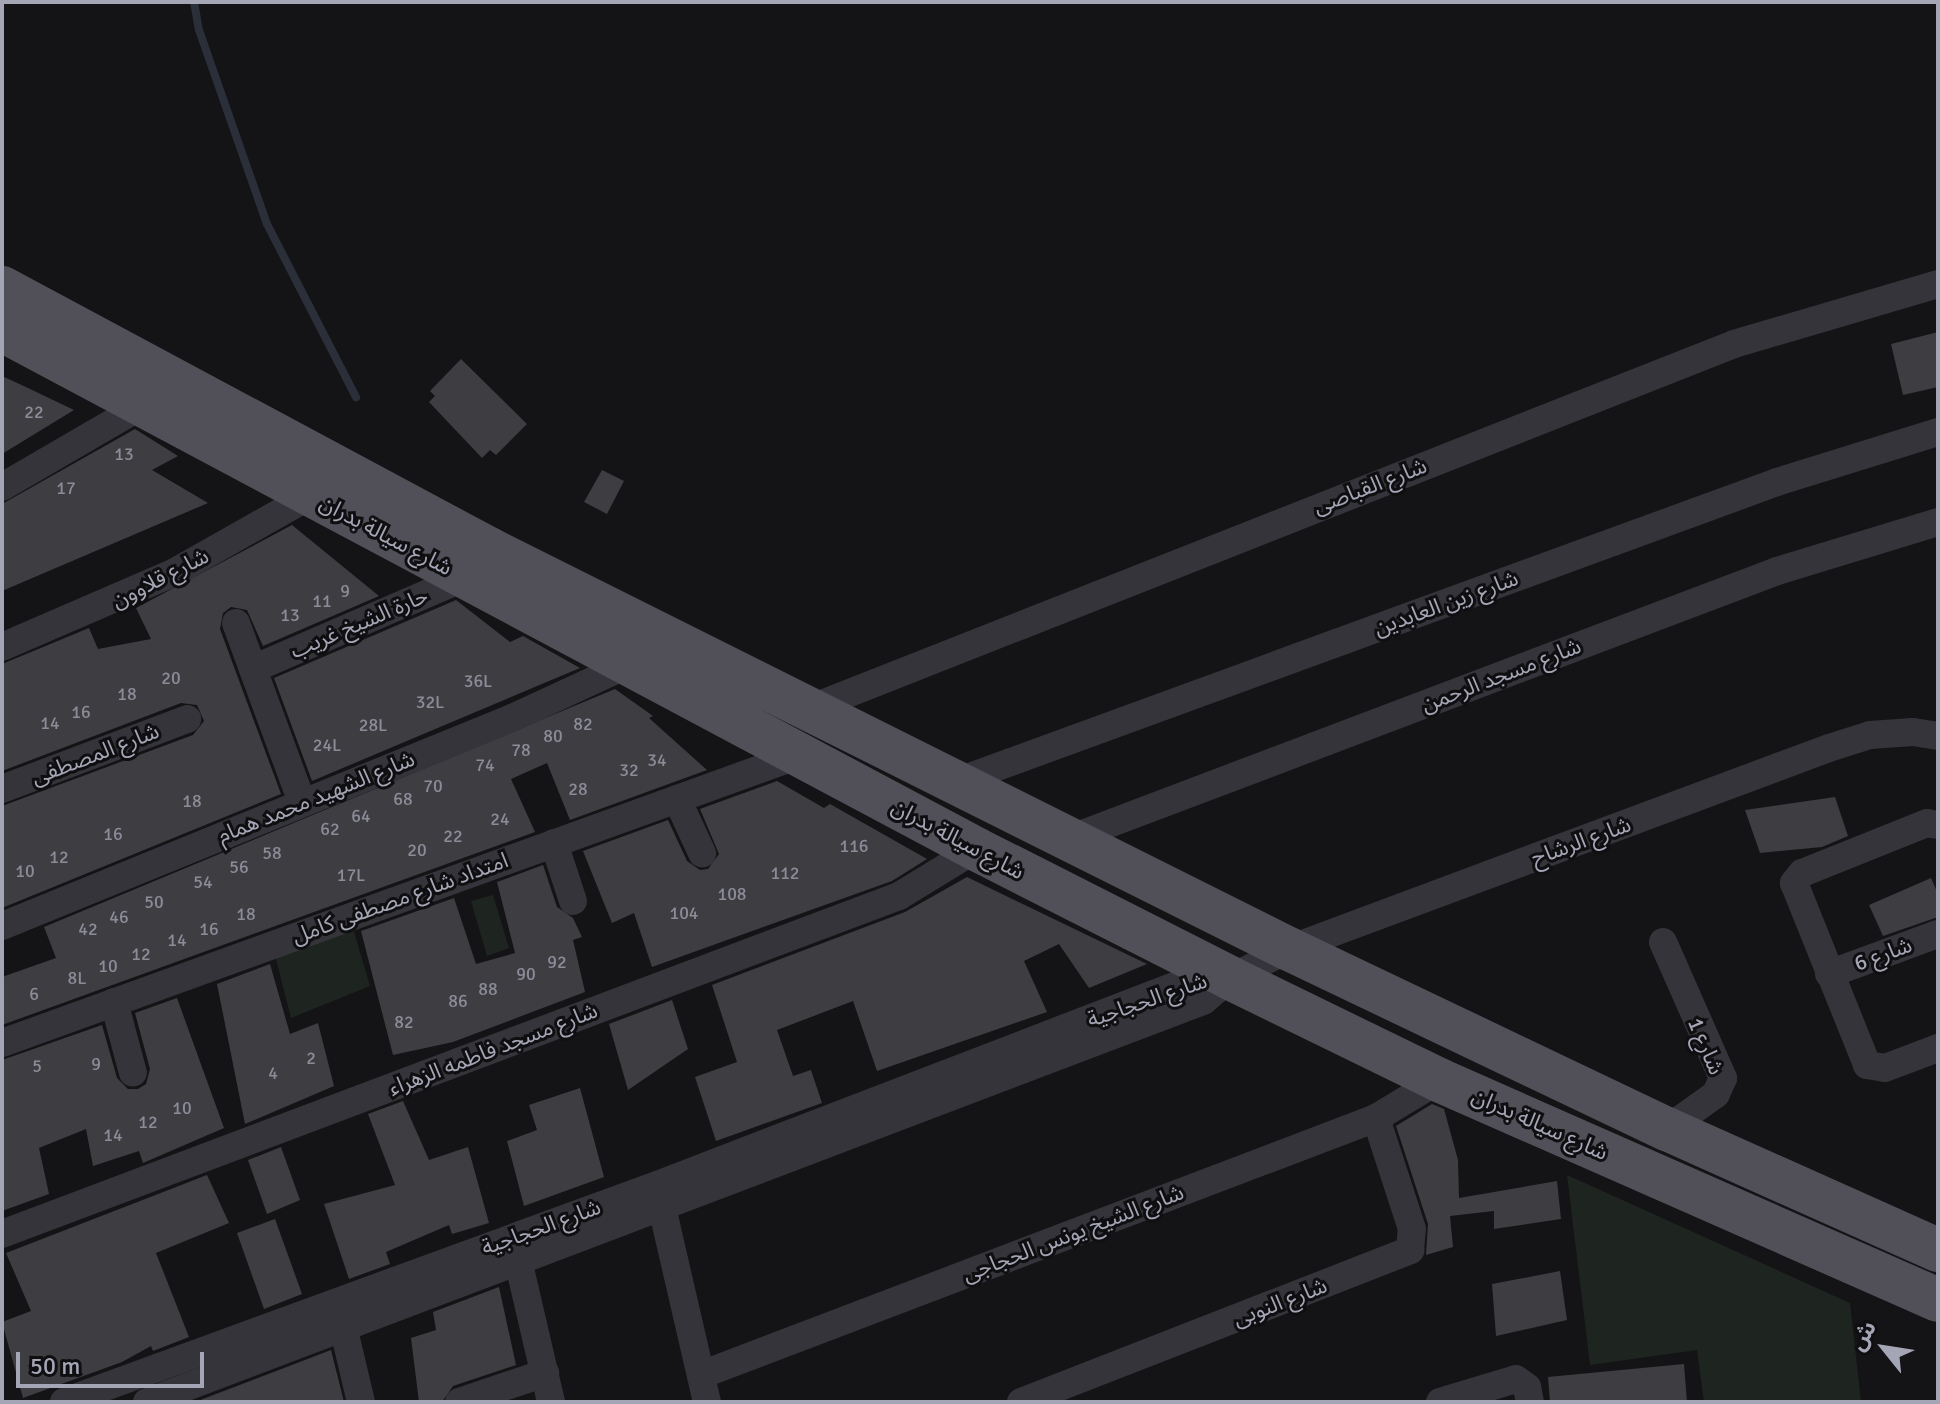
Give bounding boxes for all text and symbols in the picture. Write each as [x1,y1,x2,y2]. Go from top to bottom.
house number: 22 [24,401,44,423]
house number: 13 [114,443,134,465]
street label: شارع القباصى [1309,452,1431,520]
house number: 17 [56,477,76,499]
street label: شارع سيالة بدران [315,489,457,581]
street label: شارع قلاوون [107,542,213,614]
street label: شارع زين العابدين [1370,565,1522,641]
house number: 9 [340,580,350,602]
street label: حارة الشيخ غريب [286,582,432,664]
house number: 11 [312,590,332,612]
house number: 13 [280,604,300,626]
street label: شارع مسجد الرحمن [1417,632,1585,718]
house number: 20 [161,667,181,689]
house number: 36L [464,670,492,692]
house number: 18 [117,683,137,705]
house number: 32L [416,691,444,713]
house number: 16 [71,701,91,723]
house number: 14 [40,712,60,734]
house number: 82 [573,713,593,735]
house number: 28L [359,714,387,736]
street label: شارع المصطفى [27,717,163,791]
house number: 80 [543,725,563,747]
house number: 24L [313,734,341,756]
house number: 78 [511,739,531,761]
street label: شارع الشهيد محمد همام [213,745,419,849]
house number: 34 [647,749,667,771]
house number: 74 [475,754,495,776]
house number: 32 [619,759,639,781]
house number: 70 [423,775,443,797]
house number: 28 [568,778,588,800]
house number: 68 [393,788,413,810]
house number: 18 [182,790,202,812]
street label: شارع سيالة بدران [887,793,1029,885]
house number: 64 [351,805,371,827]
house number: 24 [490,808,510,830]
street label: شارع الرشاح [1527,811,1635,871]
house number: 62 [320,818,340,840]
house number: 16 [103,823,123,845]
house number: 22 [443,825,463,847]
house number: 116 [839,835,869,857]
house number: 20 [407,839,427,861]
house number: 58 [262,842,282,864]
house number: 12 [49,846,69,868]
street label: امتداد شارع مصطفى كامل [288,847,512,949]
house number: 56 [229,856,249,878]
house number: 10 [15,860,35,882]
house number: 112 [770,862,800,884]
house number: 17L [337,864,365,886]
house number: 54 [193,871,213,893]
house number: 108 [717,883,747,905]
house number: 50 [144,891,164,913]
house number: 104 [669,902,699,924]
house number: 18 [236,903,256,925]
house number: 46 [109,906,129,928]
house number: 42 [78,918,98,940]
house number: 16 [199,918,219,940]
house number: 14 [167,929,187,951]
street label: شارع 6 [1850,931,1916,977]
house number: 12 [131,943,151,965]
house number: 92 [547,951,567,973]
house number: 10 [98,955,118,977]
house number: 90 [516,963,536,985]
house number: 8L [68,967,86,989]
street label: شارع الحجاجية [1084,967,1210,1033]
house number: 88 [478,978,498,1000]
house number: 6 [29,983,39,1005]
house number: 86 [448,990,468,1012]
street label: شارع مسجد فاطمه الزهراء [385,997,601,1101]
house number: 82 [394,1011,414,1033]
street label: شارع 1 [1682,1013,1730,1079]
house number: 2 [306,1047,316,1069]
house number: 9 [91,1053,101,1075]
house number: 5 [32,1055,42,1077]
house number: 4 [268,1062,278,1084]
street label: شارع سيالة بدران [1468,1082,1612,1166]
house number: 10 [172,1097,192,1119]
house number: 12 [138,1111,158,1133]
house number: 14 [103,1124,123,1146]
street label: شارع الشيخ يونس الحجاجى [959,1179,1187,1287]
street label: شارع الحجاجية [478,1193,604,1261]
street label: شارع النوبى [1229,1272,1331,1332]
north arrow [1844,1308,1924,1388]
text: ش [1844,1316,1882,1356]
scale bar [20,1336,208,1386]
text: 50 m [30,1351,80,1381]

